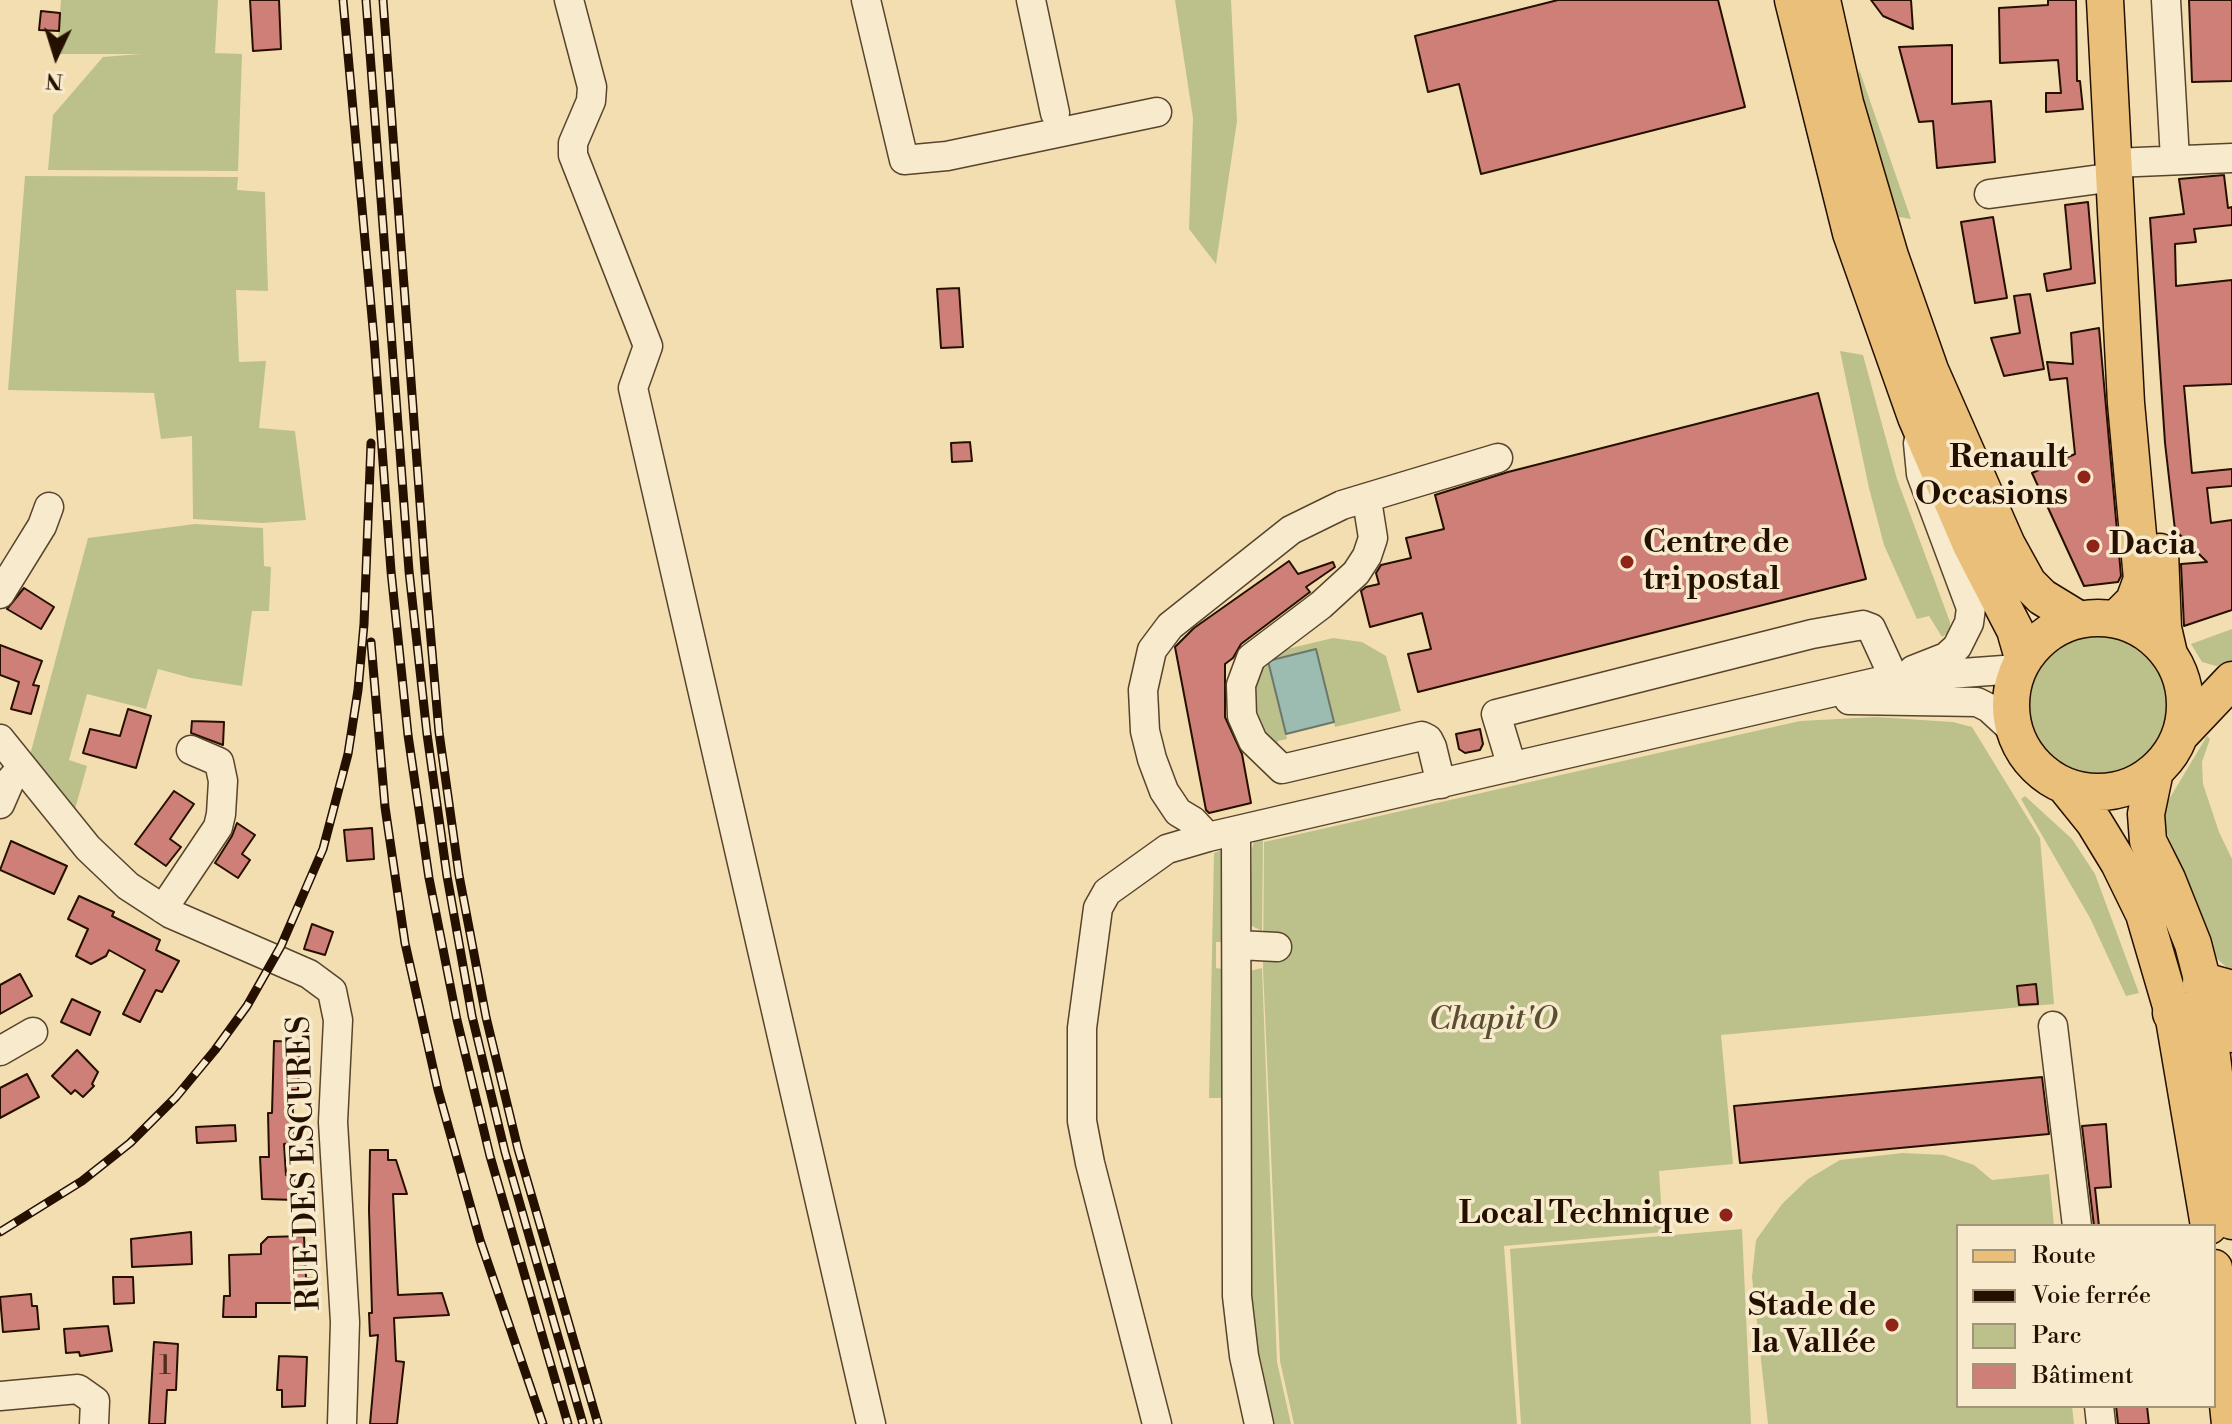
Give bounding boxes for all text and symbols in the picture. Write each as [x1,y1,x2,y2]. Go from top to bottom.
north arrow [16,16,96,96]
text: N [45,66,64,95]
place label: Renault Occasions [1915,440,2068,515]
marker: Renault Occasions [2075,468,2093,486]
place label: Centre de tri postal [1643,525,1790,600]
place label: Dacia [2109,527,2196,565]
marker: Dacia [2084,537,2102,555]
marker: Centre de tri postal [1618,553,1636,571]
park label: Chapit'O [1429,1002,1557,1040]
street label: RUE DES ESCURES [282,1015,330,1311]
place label: Local Technique [1459,1196,1710,1234]
marker: Local Technique [1717,1206,1735,1224]
legend [1956,1224,2216,1408]
text: Route [2032,1241,2096,1271]
text: Voie ferrée [2032,1281,2151,1311]
place label: Stade de la Vallée [1748,1288,1876,1363]
marker: Stade de la Vallée [1883,1316,1901,1334]
text: Parc [2032,1321,2082,1351]
house number: 1 [159,1350,171,1384]
text: Bâtiment [2032,1361,2133,1391]

